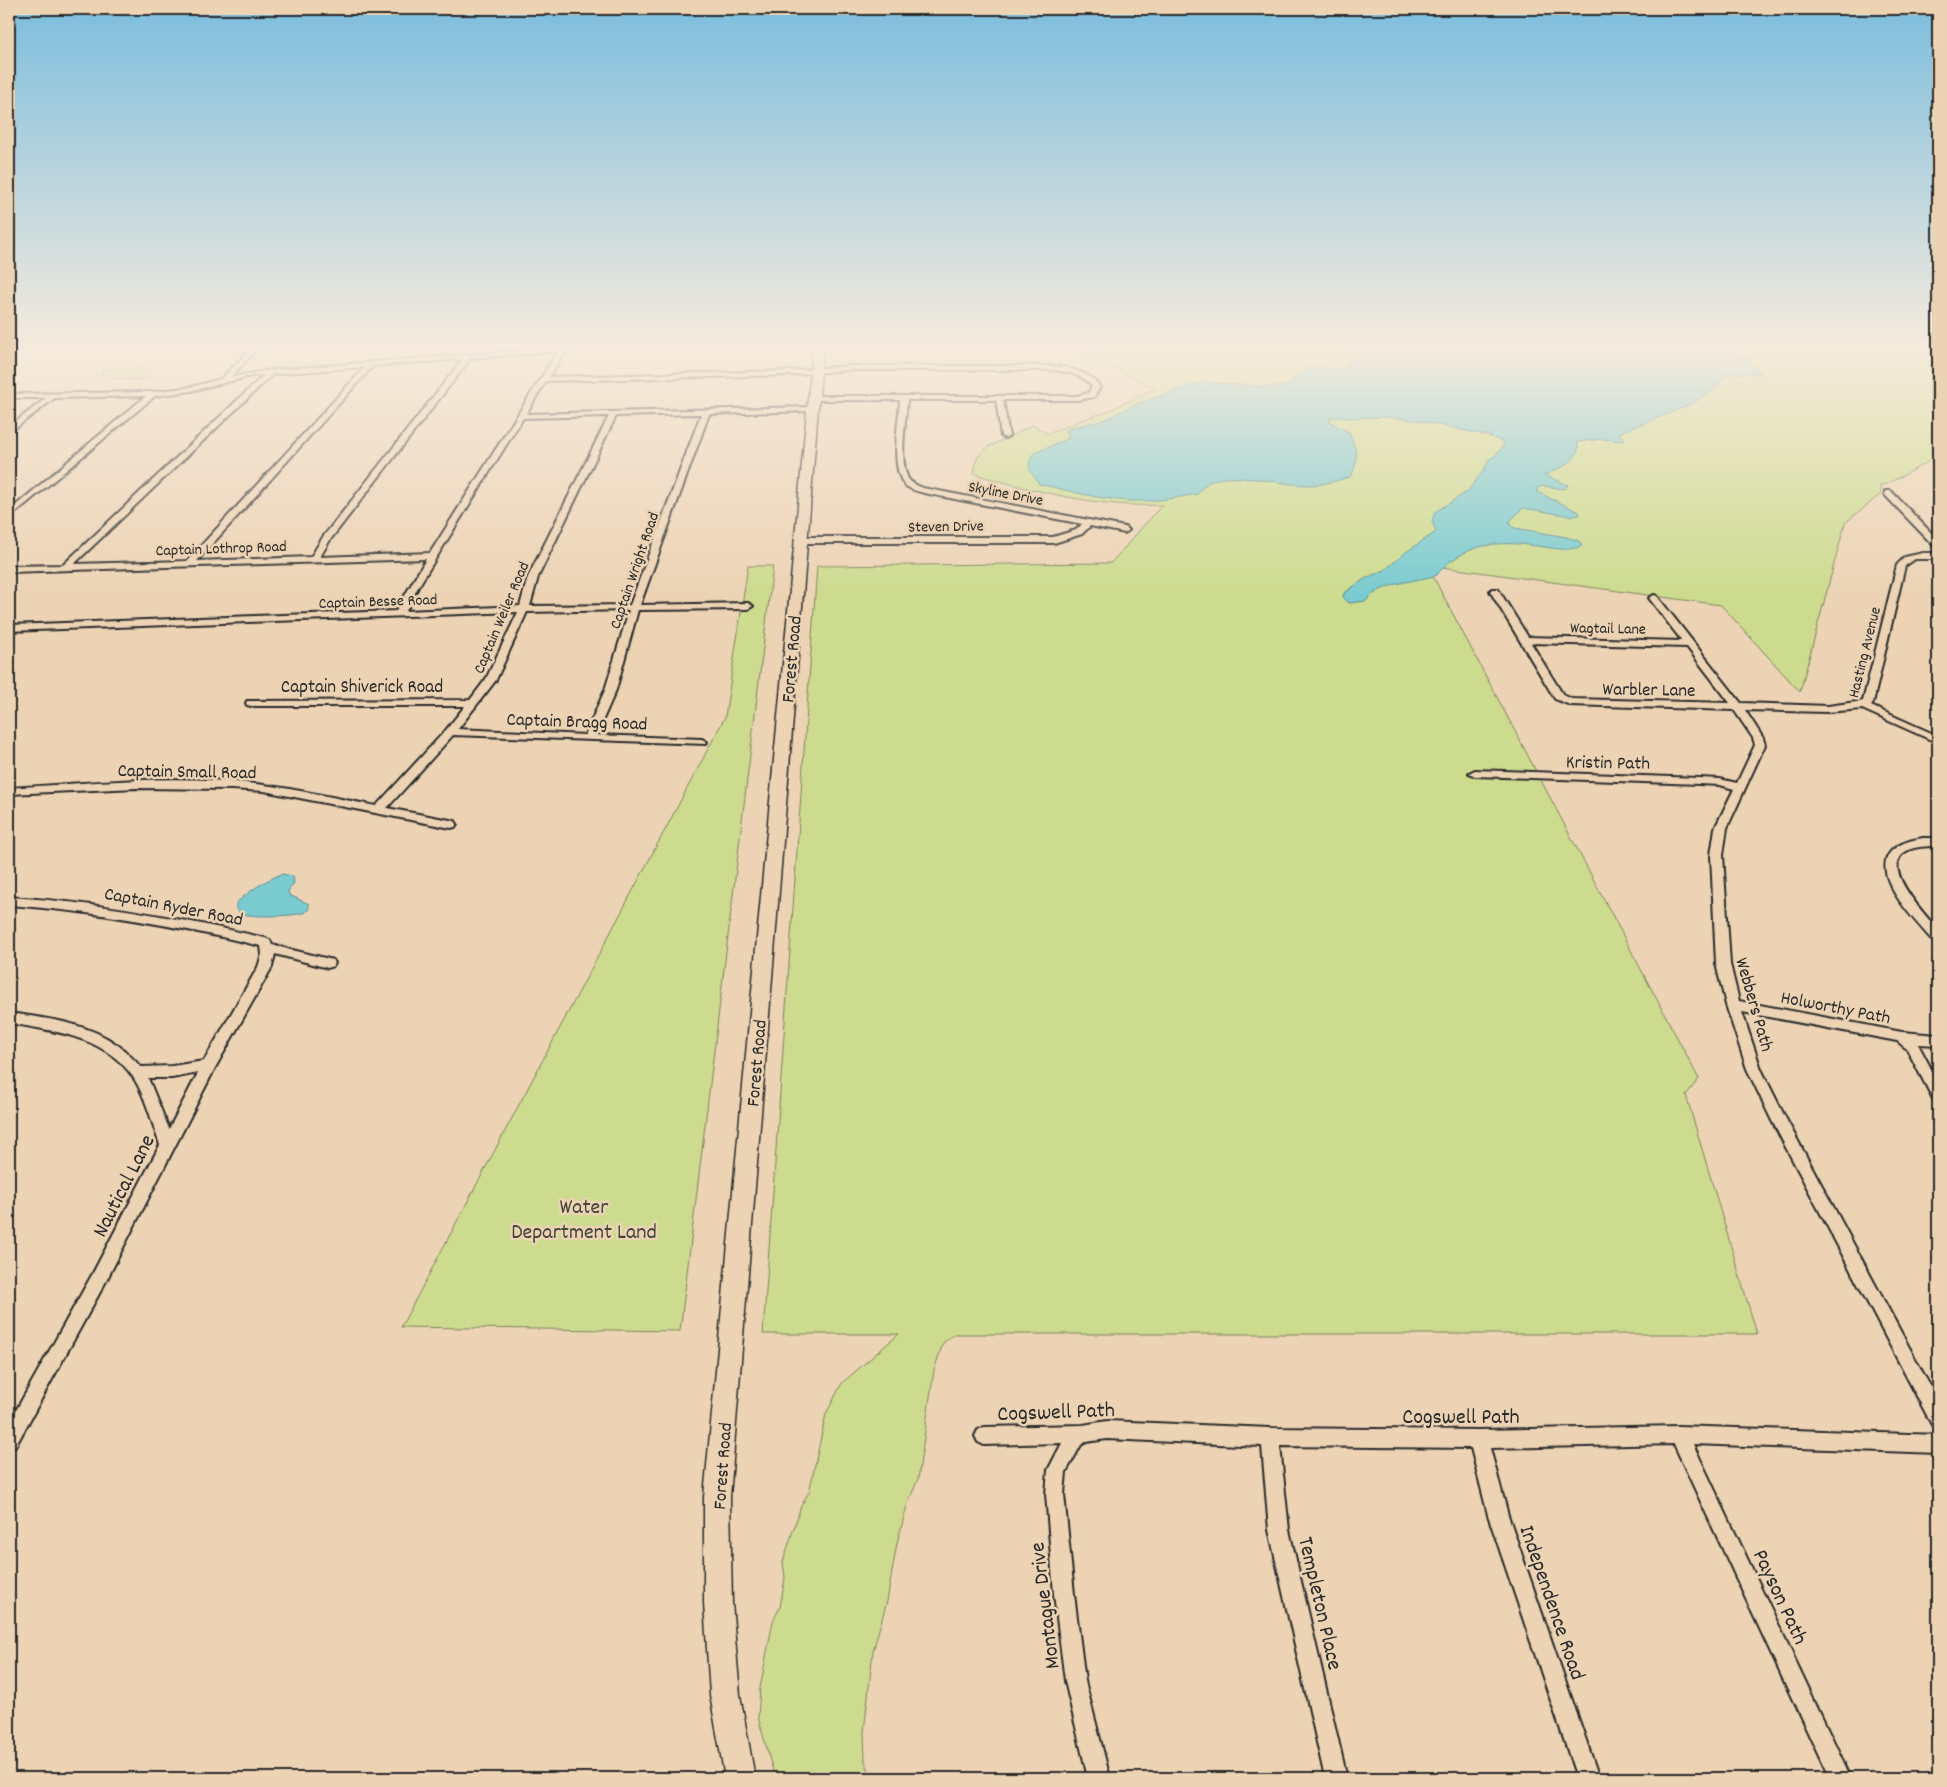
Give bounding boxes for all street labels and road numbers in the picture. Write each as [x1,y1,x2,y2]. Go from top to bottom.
street label: Skyline Drive [966,476,1045,513]
street label: Captain Wright Road [605,509,666,632]
street label: Steven Drive [908,515,984,540]
street label: Captain Lothrop Road [155,536,287,563]
street label: Captain Weiler Road [468,558,536,678]
street label: Captain Besse Road [318,589,438,616]
street label: Hasting Avenue [1843,605,1888,701]
street label: Forest Road [776,615,811,704]
street label: Wagtail Lane [1570,617,1646,642]
street label: Captain Shiverick Road [281,675,443,702]
street label: Warbler Lane [1602,677,1696,706]
street label: Captain Bragg Road [506,708,648,739]
street label: Kristin Path [1566,750,1650,779]
street label: Captain Small Road [117,759,257,788]
street label: Captain Ryder Road [102,882,245,935]
street label: Webbers Path [1726,955,1779,1055]
street label: Holworthy Path [1778,986,1893,1033]
street label: Forest Road [741,1019,776,1108]
street label: Nautical Lane [86,1130,164,1243]
street label: Cogswell Path [997,1396,1115,1431]
street label: Cogswell Path [1402,1403,1520,1434]
street label: Forest Road [708,1422,741,1511]
street label: Independence Road [1510,1522,1592,1685]
street label: Templeton Place [1288,1534,1349,1673]
street label: Montague Drive [1023,1540,1070,1671]
street label: Payson Path [1743,1545,1814,1650]

